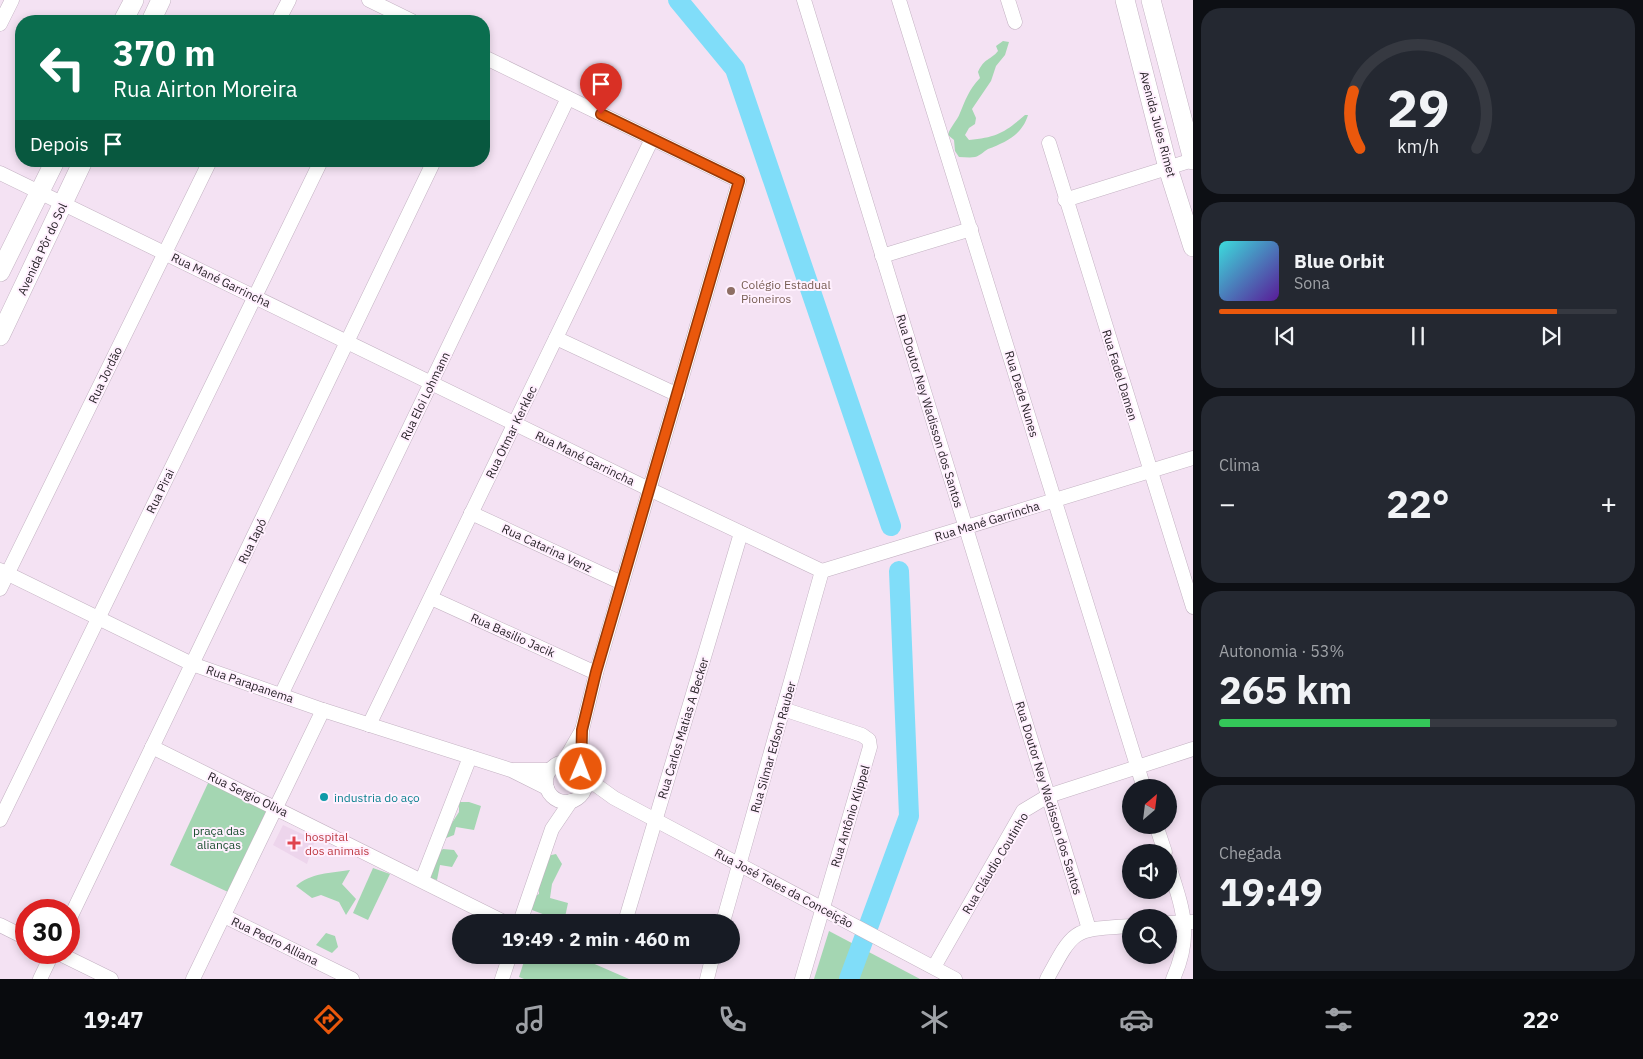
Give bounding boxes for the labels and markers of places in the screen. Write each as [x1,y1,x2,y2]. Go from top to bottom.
pin [580,63,622,114]
place label: Colégio Estadual Pioneiros [741,277,831,306]
marker: Colégio Estadual Pioneiros [725,285,737,297]
place label: industria do aço [334,790,420,805]
marker: industria do aço [318,791,330,803]
place label: hospital dos animais [305,829,369,858]
marker: hospital dos animais [287,836,301,850]

